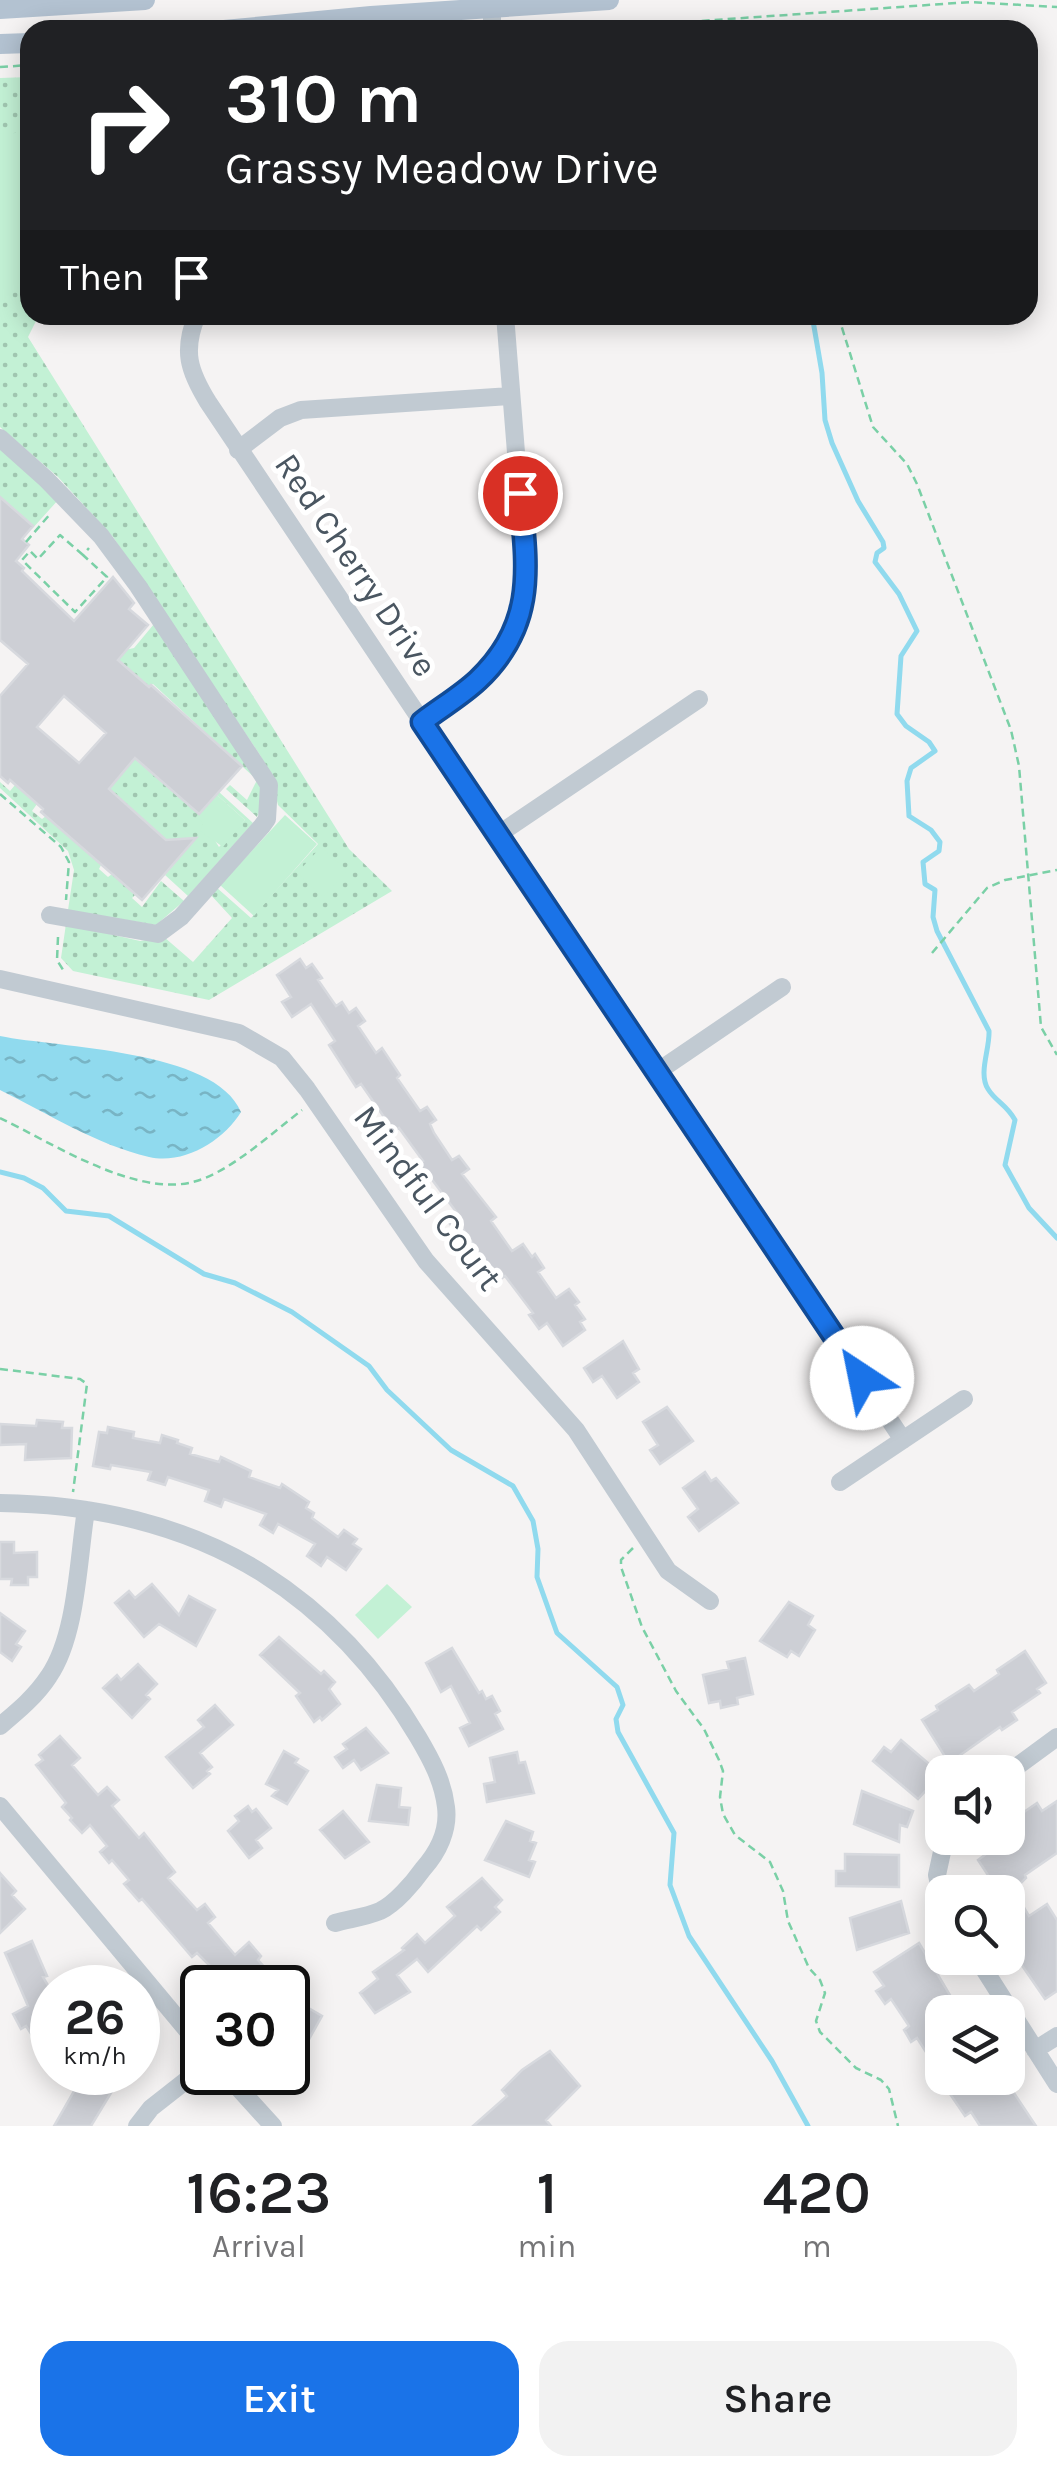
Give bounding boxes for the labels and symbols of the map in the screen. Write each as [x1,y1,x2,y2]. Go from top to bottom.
street label: Red Cherry Drive [266,445,446,685]
pin [478,451,563,536]
street label: Mindful Court [345,1097,511,1299]
position arrow [810,1326,914,1430]
speed limit sign: 30 [180,1965,310,2095]

